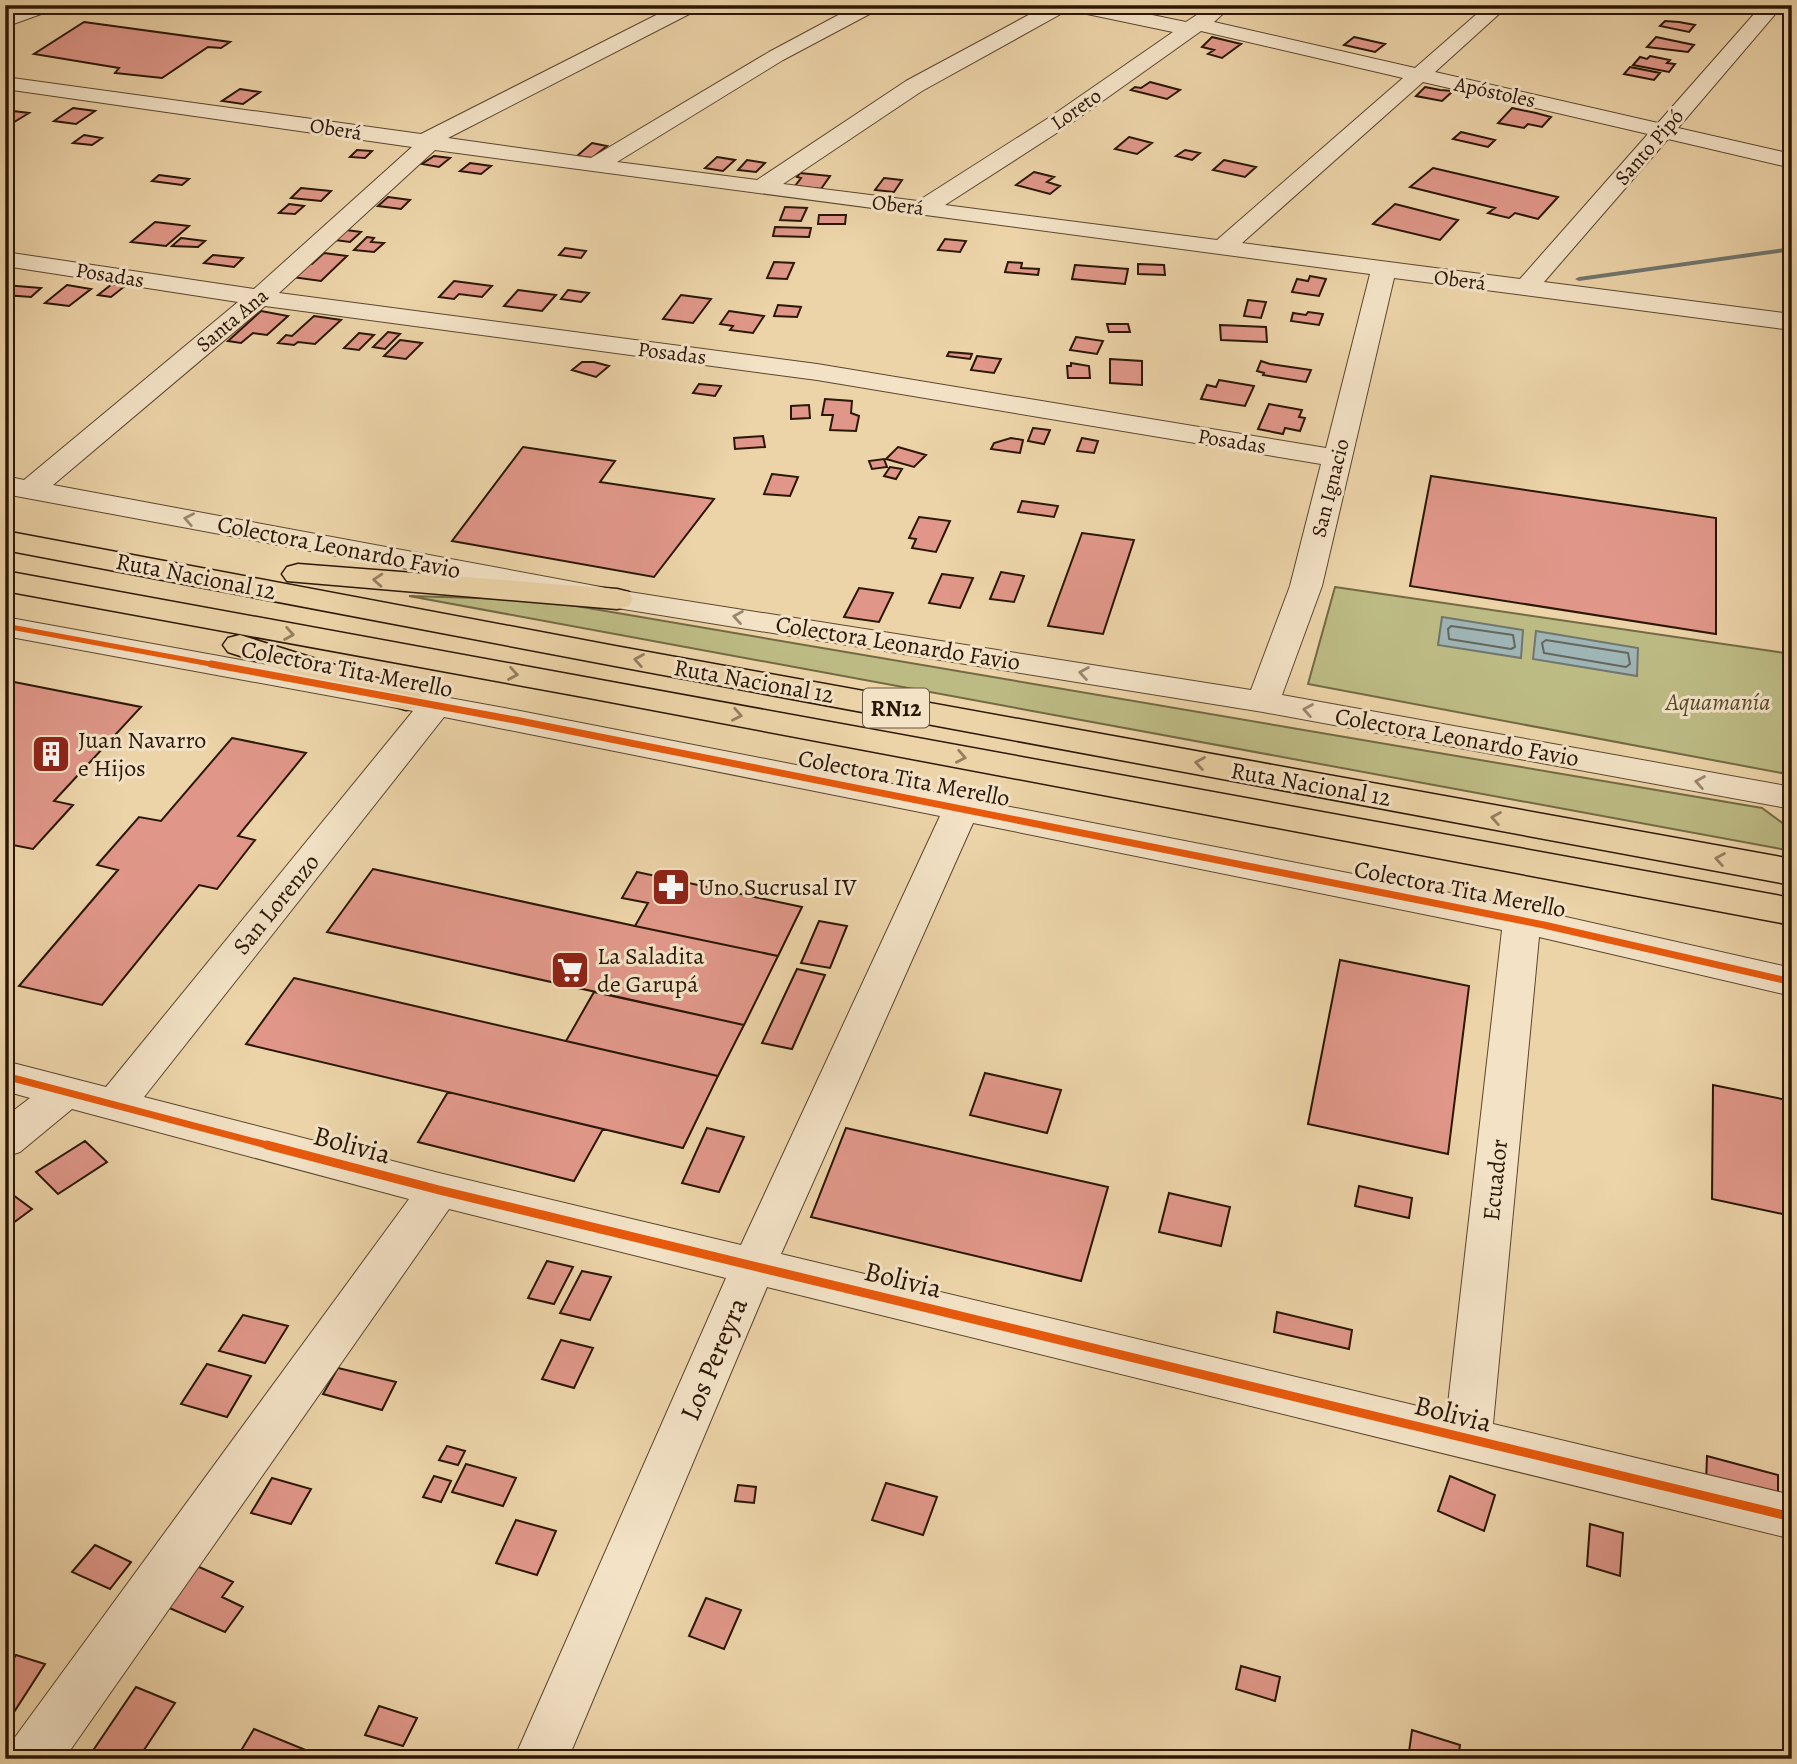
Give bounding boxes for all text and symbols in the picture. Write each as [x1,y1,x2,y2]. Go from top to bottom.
street label: Apóstoles [1451,70,1538,114]
street label: Loreto [1045,82,1107,136]
street label: Santo Pipó [1608,103,1690,191]
street label: Oberá [308,111,364,147]
street label: Oberá [870,188,926,222]
street label: Posadas [74,256,146,294]
street label: Oberá [1432,263,1488,297]
street label: Santa Ana [190,281,274,358]
street label: Posadas [636,335,708,371]
street label: Posadas [1196,422,1268,460]
street label: San Ignacio [1304,436,1356,540]
street label: Colectora Leonardo Favio [215,508,463,586]
one-way arrow [183,513,195,528]
street label: Ruta Nacional 12 [113,545,279,607]
one-way arrow [372,573,383,588]
street label: Colectora Leonardo Favio [773,608,1023,678]
one-way arrow [732,610,744,625]
one-way arrow [283,626,295,641]
street label: Colectora Tita Merello [238,633,456,705]
street label: Ruta Nacional 12 [671,651,837,711]
one-way arrow [633,654,645,669]
one-way arrow [507,666,519,681]
one-way arrow [1078,666,1089,681]
park label: Aquamanía [1664,686,1770,718]
road number: RN12 [863,688,929,728]
street label: Colectora Leonardo Favio [1333,700,1582,774]
one-way arrow [1302,703,1314,718]
one-way arrow [731,707,743,722]
place label: Juan Navarro e Hijos [78,724,206,784]
building icon: Juan Navarro e Hijos [30,733,72,775]
street label: Colectora Tita Merello [795,742,1013,814]
one-way arrow [955,748,967,763]
street label: Ruta Nacional 12 [1228,754,1394,814]
one-way arrow [1194,757,1206,772]
one-way arrow [1695,775,1707,790]
one-way arrow [1491,811,1502,826]
street label: San Lorenzo [225,847,327,961]
one-way arrow [1714,852,1726,867]
street label: Colectora Tita Merello [1351,853,1569,925]
pharmacy icon: Uno Sucrusal IV [650,866,692,908]
place label: Uno Sucrusal IV [698,871,857,903]
place label: La Saladita de Garupá [597,940,705,1000]
supermarket icon: La Saladita de Garupá [549,949,591,991]
street label: Bolivia [309,1116,395,1174]
street label: Ecuador [1475,1138,1515,1222]
street label: Bolivia [860,1252,946,1308]
street label: Los Pereyra [671,1291,757,1427]
street label: Bolivia [1410,1386,1496,1442]

